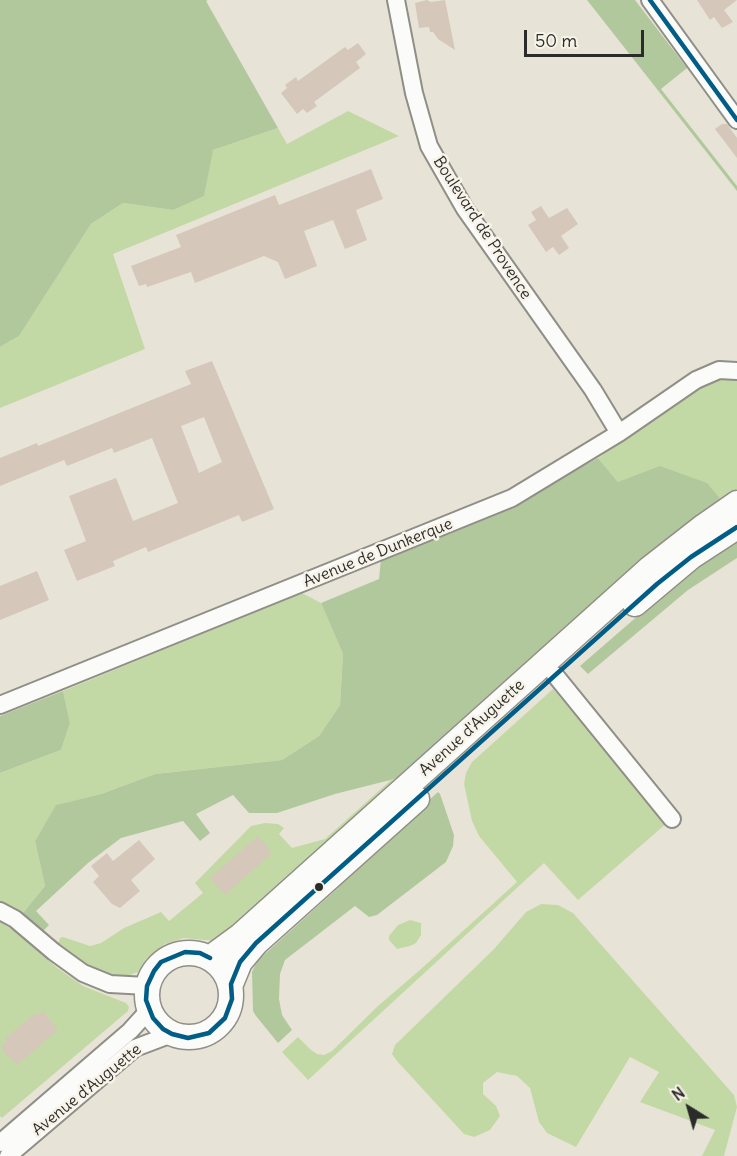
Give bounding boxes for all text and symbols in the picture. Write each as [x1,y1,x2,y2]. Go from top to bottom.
scale bar [527,18,647,56]
text: 50 m [535,29,577,52]
street label: Boulevard de Provence [429,153,535,303]
street label: Avenue de Dunkerque [301,514,455,592]
street label: Avenue d'Auguette [415,676,529,780]
unlabelled marker [313,881,325,893]
street label: Avenue d'Auguette [29,1040,145,1140]
north arrow [659,1078,719,1138]
text: N [668,1082,689,1105]

